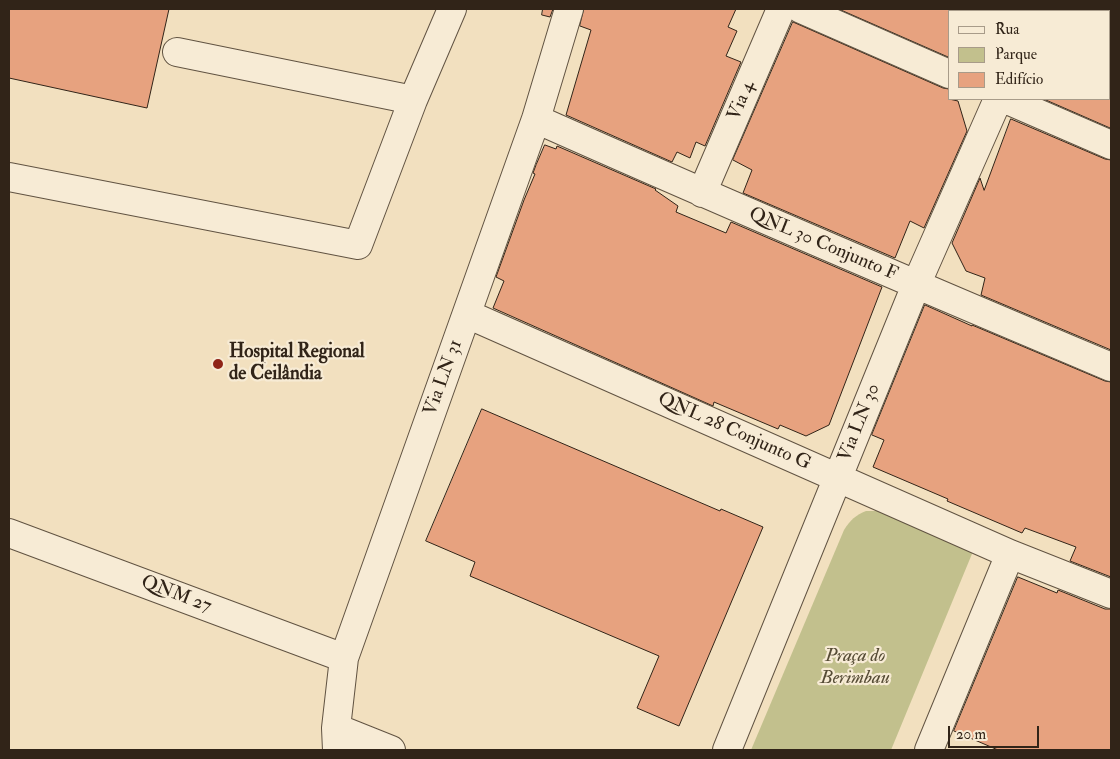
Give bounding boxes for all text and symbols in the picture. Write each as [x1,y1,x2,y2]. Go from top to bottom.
legend [948,10,1110,100]
text: Rua [995,20,1020,39]
text: Parque [995,45,1037,64]
text: Edifício [995,70,1043,89]
street label: Via 4 [724,78,760,124]
street label: QNL 30 Conjunto F [745,203,901,287]
street label: Via LN 31 [420,337,468,419]
place label: Hospital Regional de Ceilândia [229,342,365,386]
marker: Hospital Regional de Ceilândia [211,357,225,371]
street label: Via LN 30 [834,381,886,465]
street label: QNL 28 Conjunto G [654,388,814,476]
street label: QNM 27 [138,571,214,619]
park label: Praça do Berimbau [820,646,890,690]
scale bar [950,716,1041,748]
text: 20 m [956,725,986,744]

